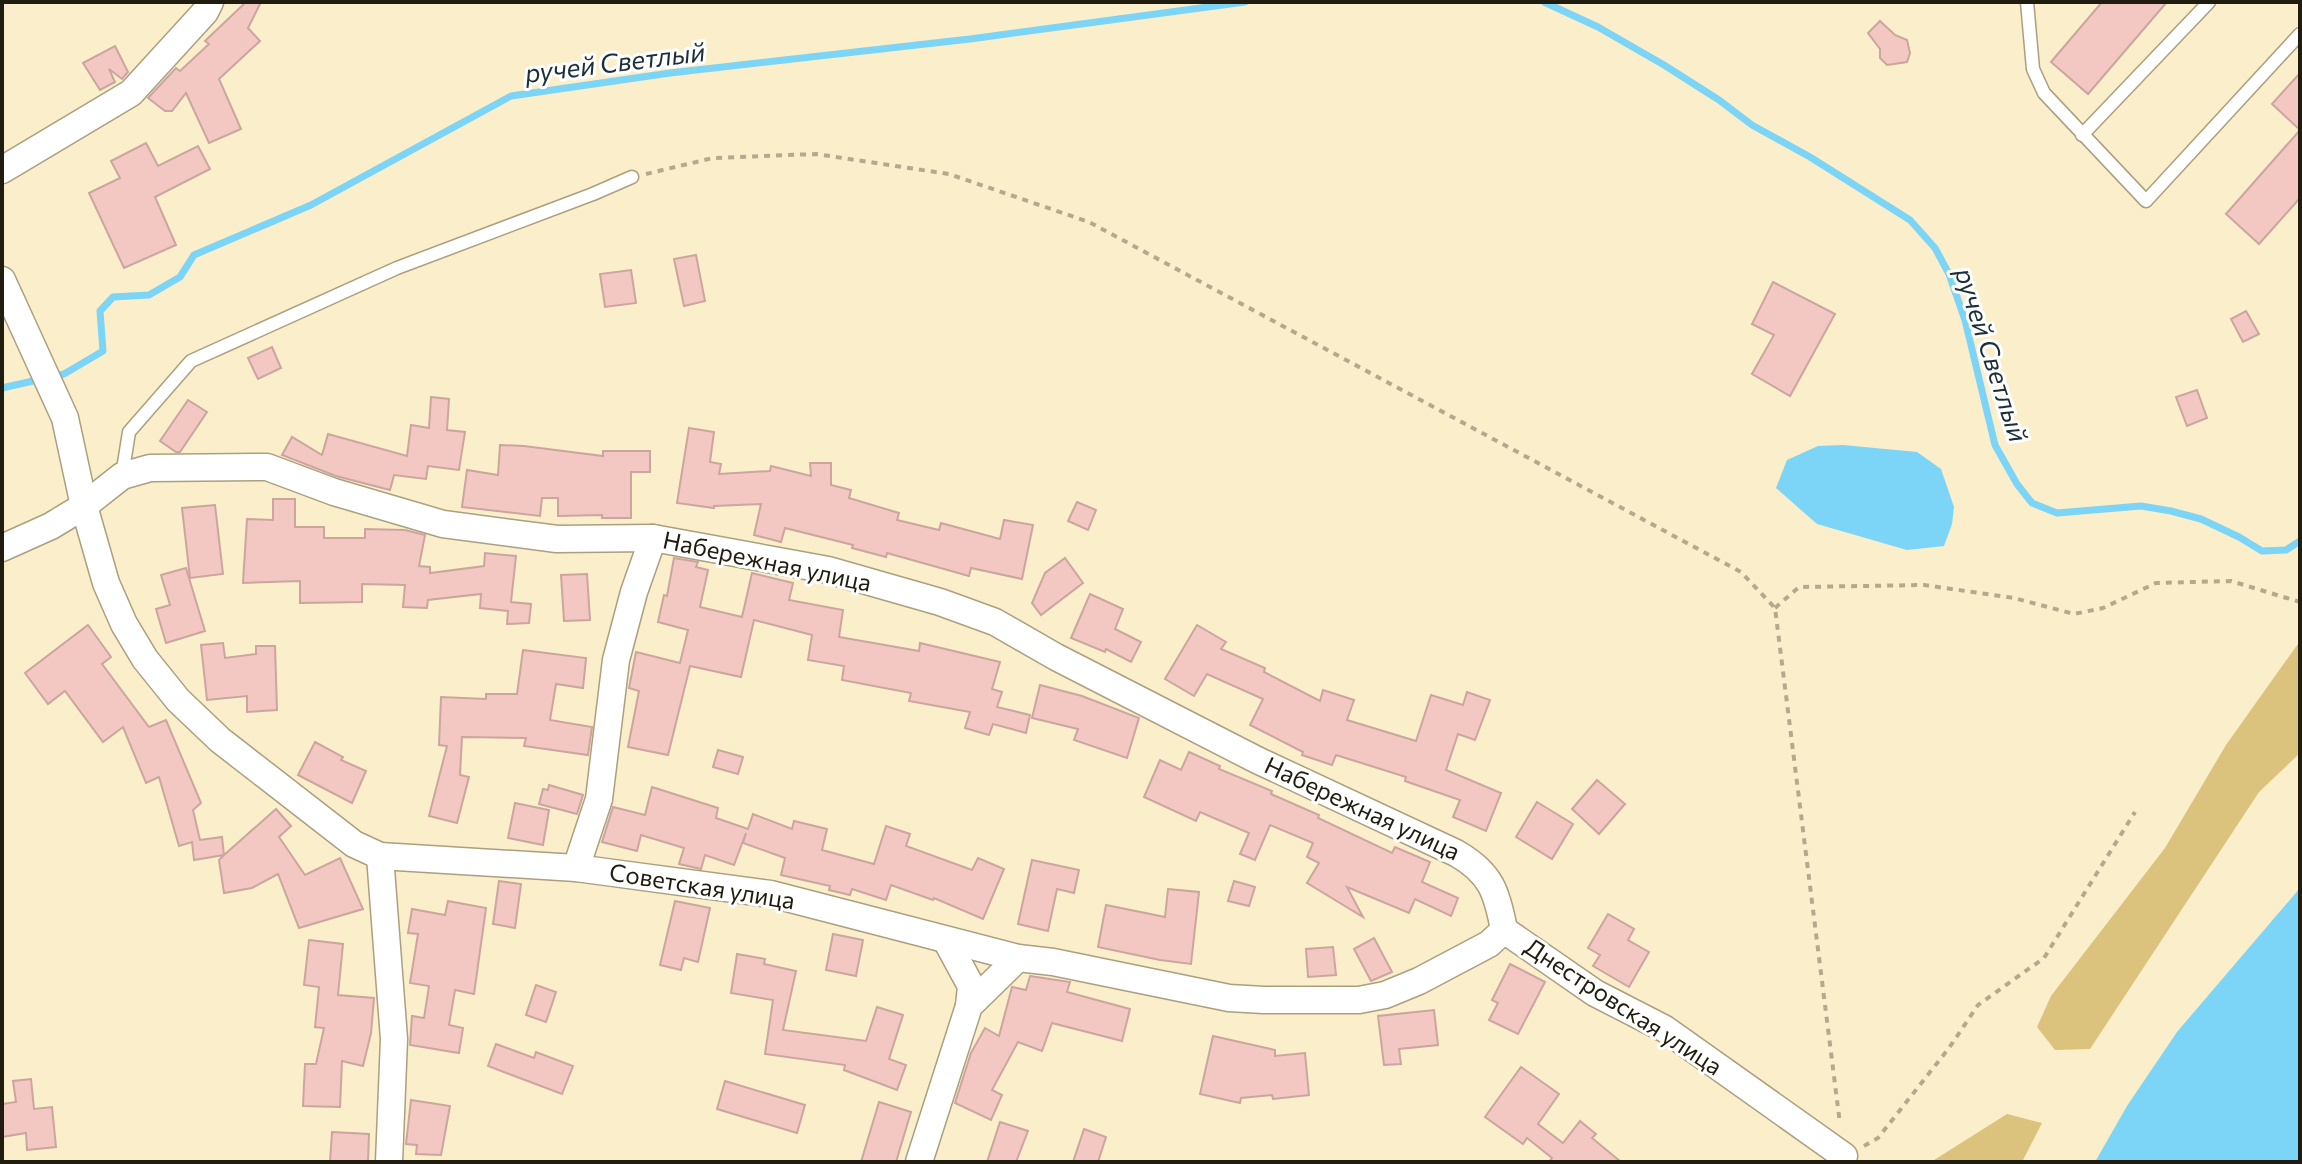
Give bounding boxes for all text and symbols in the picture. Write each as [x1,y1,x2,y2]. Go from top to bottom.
water label: ручей Светлый [522,35,707,88]
water label: ручей Светлый [1949,263,2035,446]
street label: Набережная улица [660,524,874,597]
street label: Набережная улица [1260,750,1465,866]
street label: Советская улица [607,857,797,914]
street label: Днестровская улица [1520,931,1728,1080]

